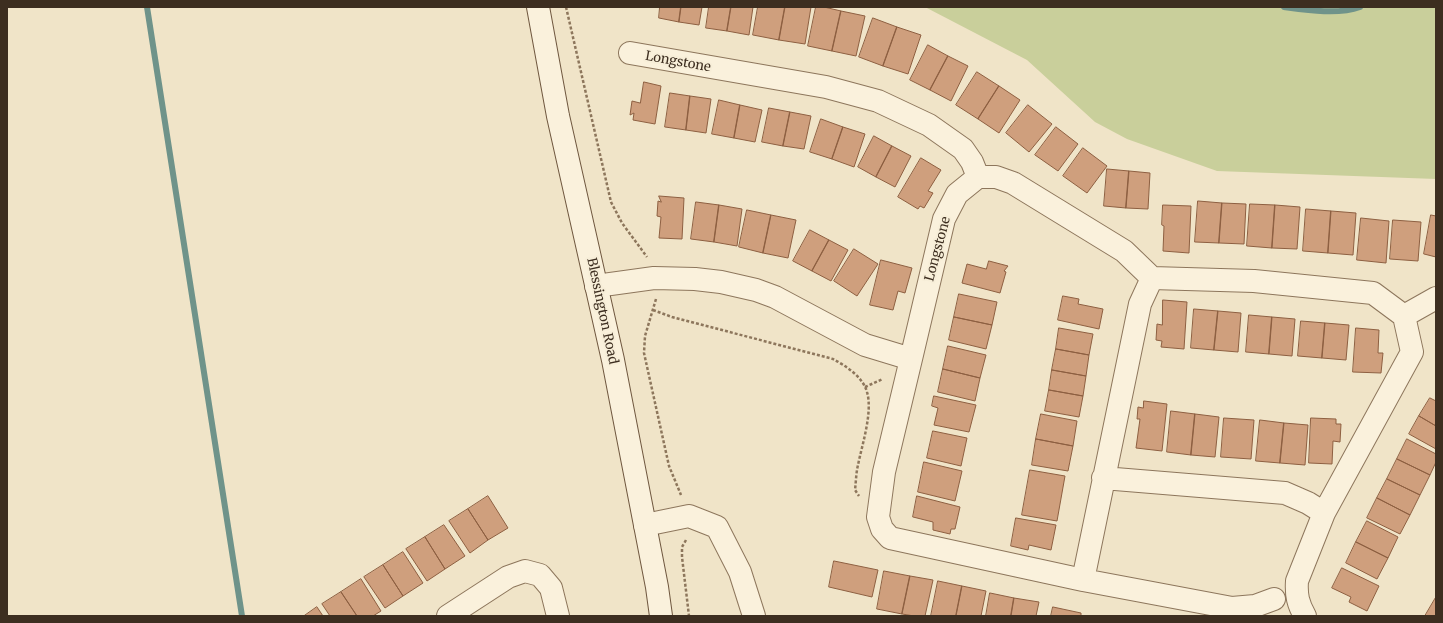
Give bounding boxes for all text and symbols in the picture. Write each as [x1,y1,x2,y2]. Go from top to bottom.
street label: Longstone [644,49,712,75]
street label: Longstone [922,215,954,283]
street label: Blessington Road [583,256,621,366]

